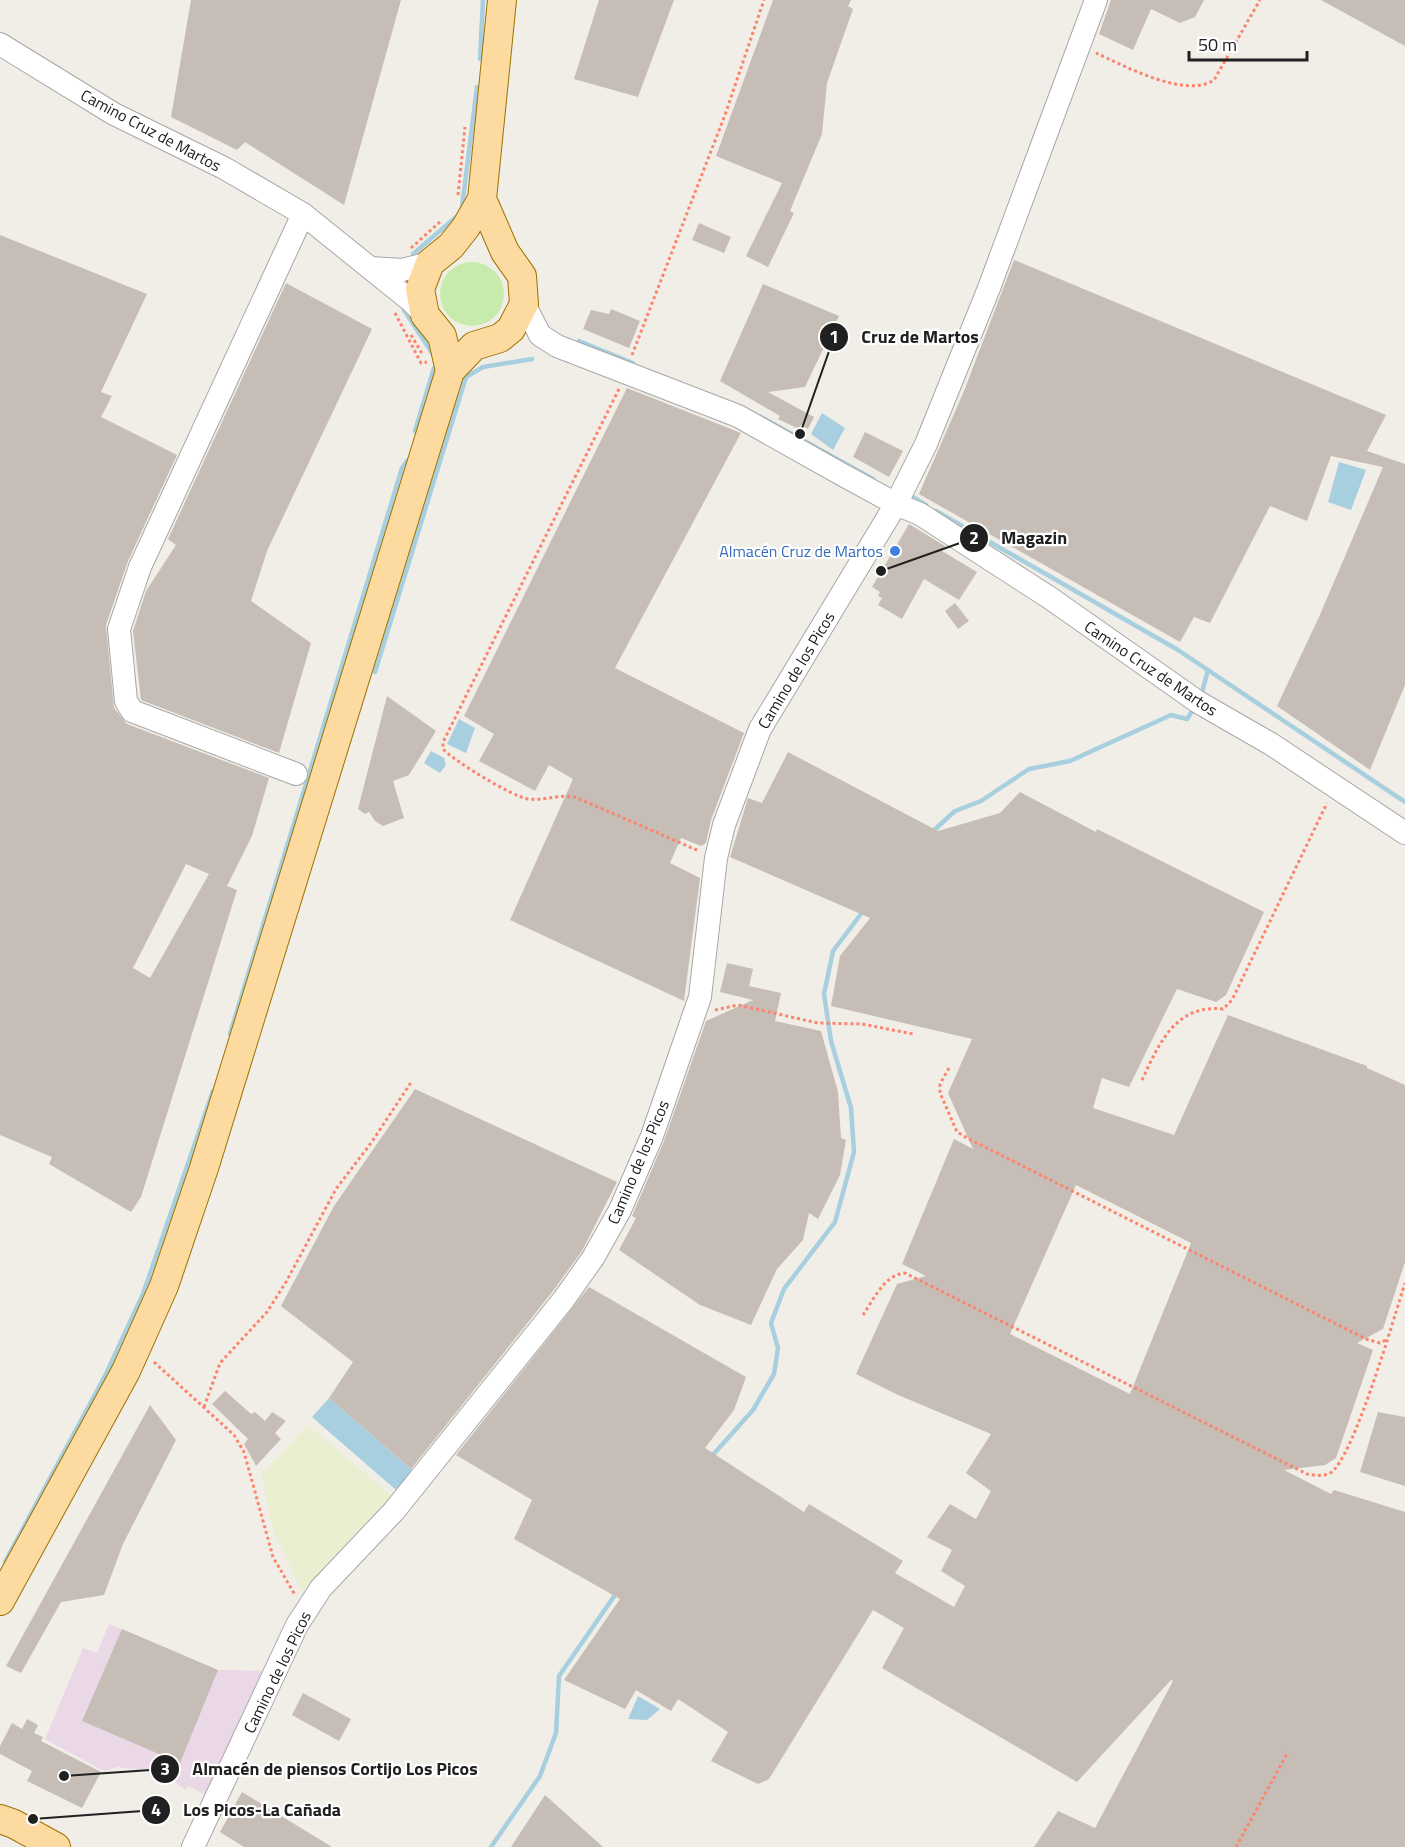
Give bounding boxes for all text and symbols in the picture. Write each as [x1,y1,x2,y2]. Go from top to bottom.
scale bar [1189,24,1308,62]
text: 50 m [1198,31,1237,58]
street label: Camino Cruz de Martos [76,83,226,177]
callout: Cruz de Martos [819,319,991,355]
text: 1 [829,323,839,350]
text: Cruz de Martos [861,323,979,350]
callout: Magazin [959,520,1079,556]
text: 2 [969,524,979,551]
text: Magazin [1001,524,1067,551]
place label: Almacén Cruz de Martos [719,539,883,563]
marker: Almacén Cruz de Martos [888,544,902,558]
street label: Camino de los Picos [751,607,841,733]
street label: Camino Cruz de Martos [1080,614,1222,722]
street label: Camino de los Picos [601,1096,675,1228]
street label: Camino de los Picos [237,1607,317,1737]
callout: Almacén de piensos Cortijo Los Picos [150,1751,490,1787]
text: 3 [160,1755,170,1782]
text: Almacén de piensos Cortijo Los Picos [192,1755,478,1782]
callout: Los Picos-La Cañada [141,1792,353,1828]
text: 4 [151,1796,161,1823]
text: Los Picos-La Cañada [183,1796,341,1823]

